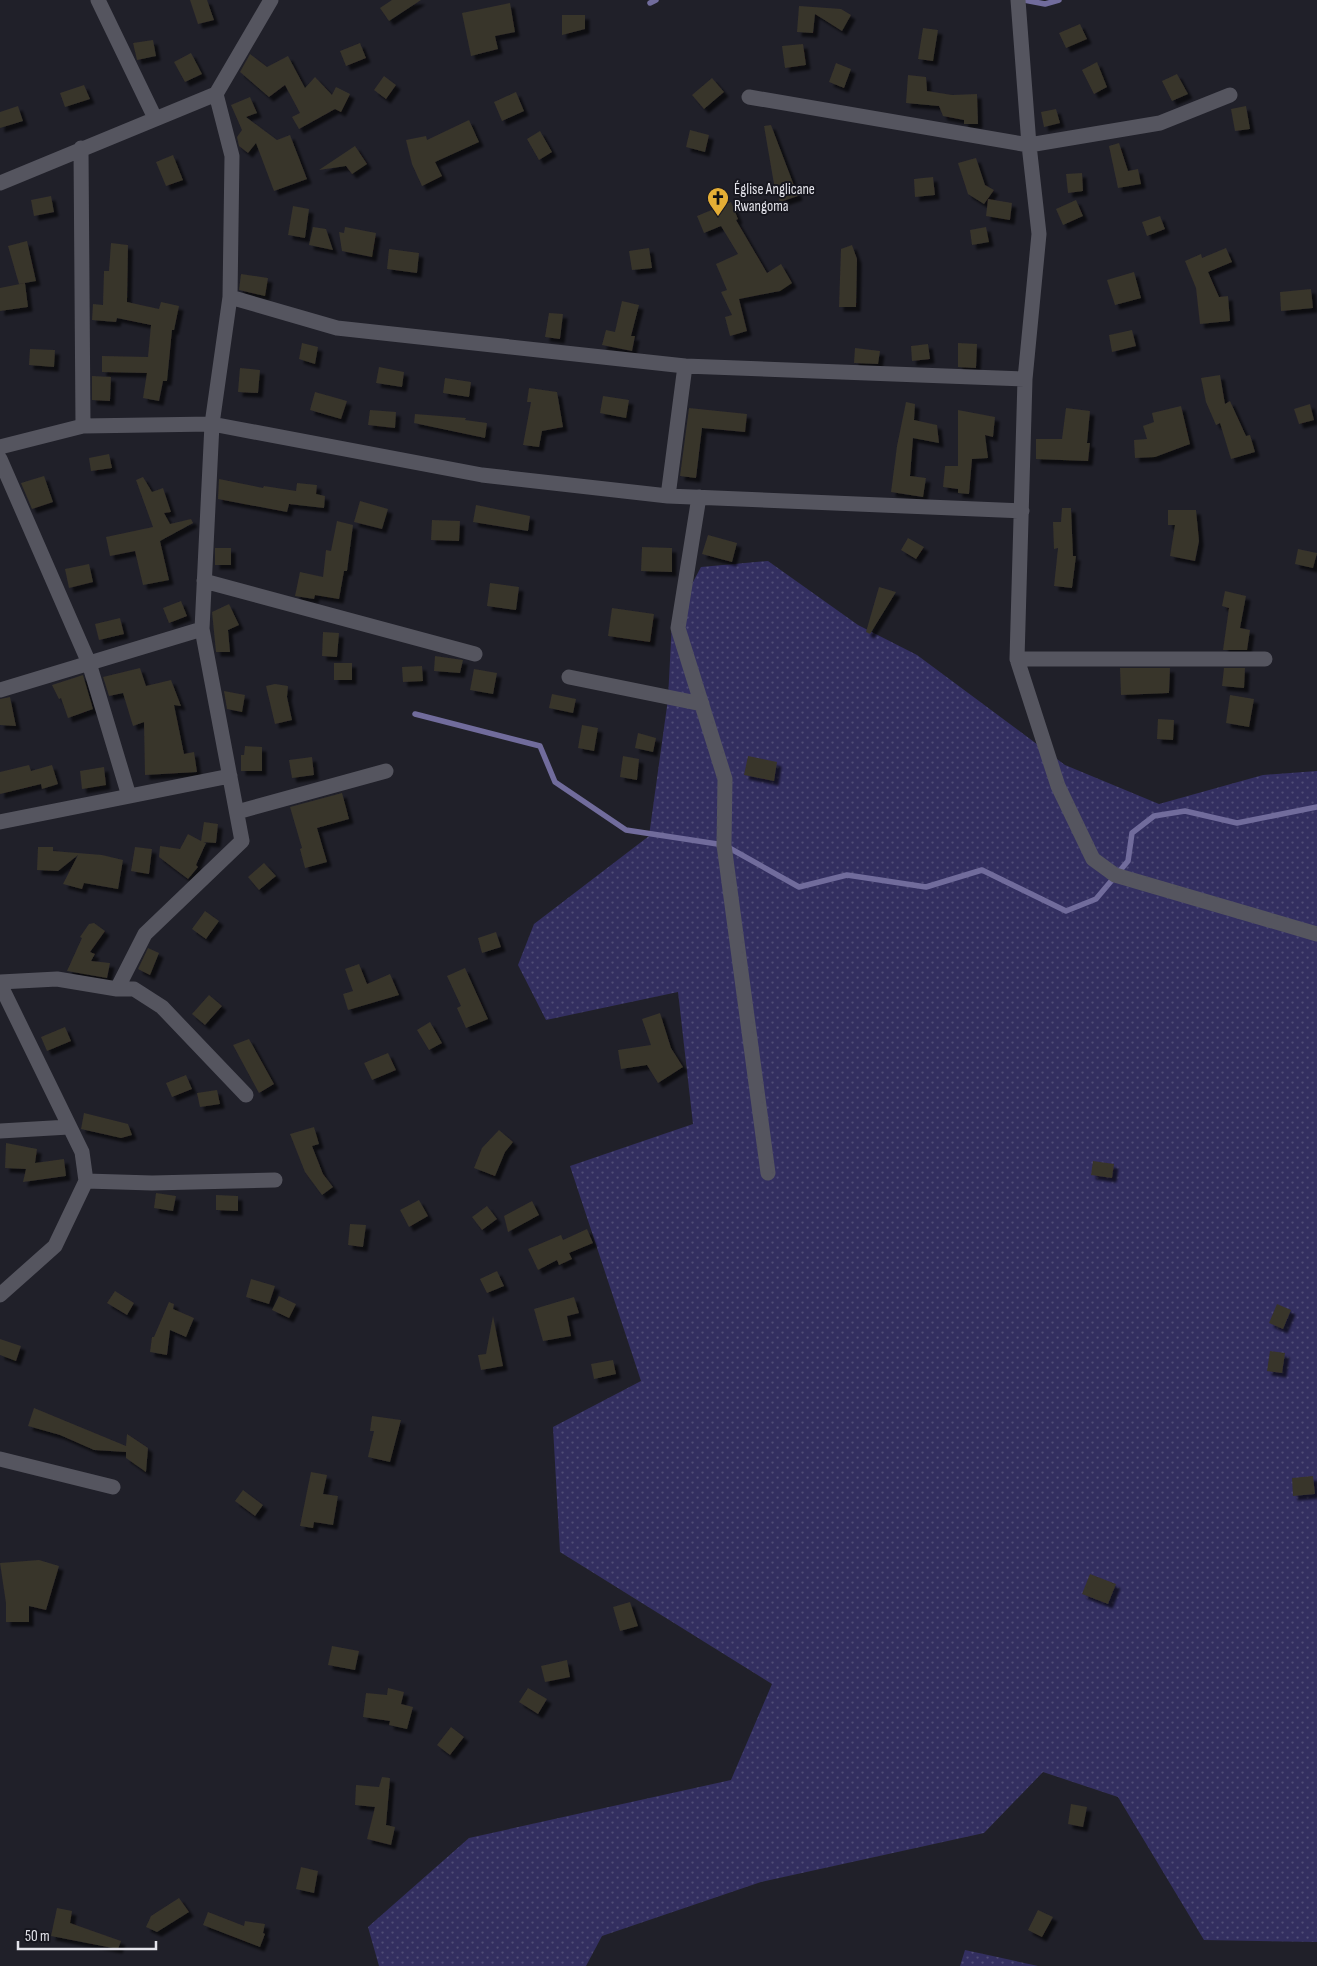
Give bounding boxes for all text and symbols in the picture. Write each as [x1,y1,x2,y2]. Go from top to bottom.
place label: Église Anglicane Rwangoma [734,180,815,216]
church icon: Église Anglicane Rwangoma [706,186,730,217]
scale bar [18,1918,155,1950]
text: 50 m [25,1927,50,1946]

